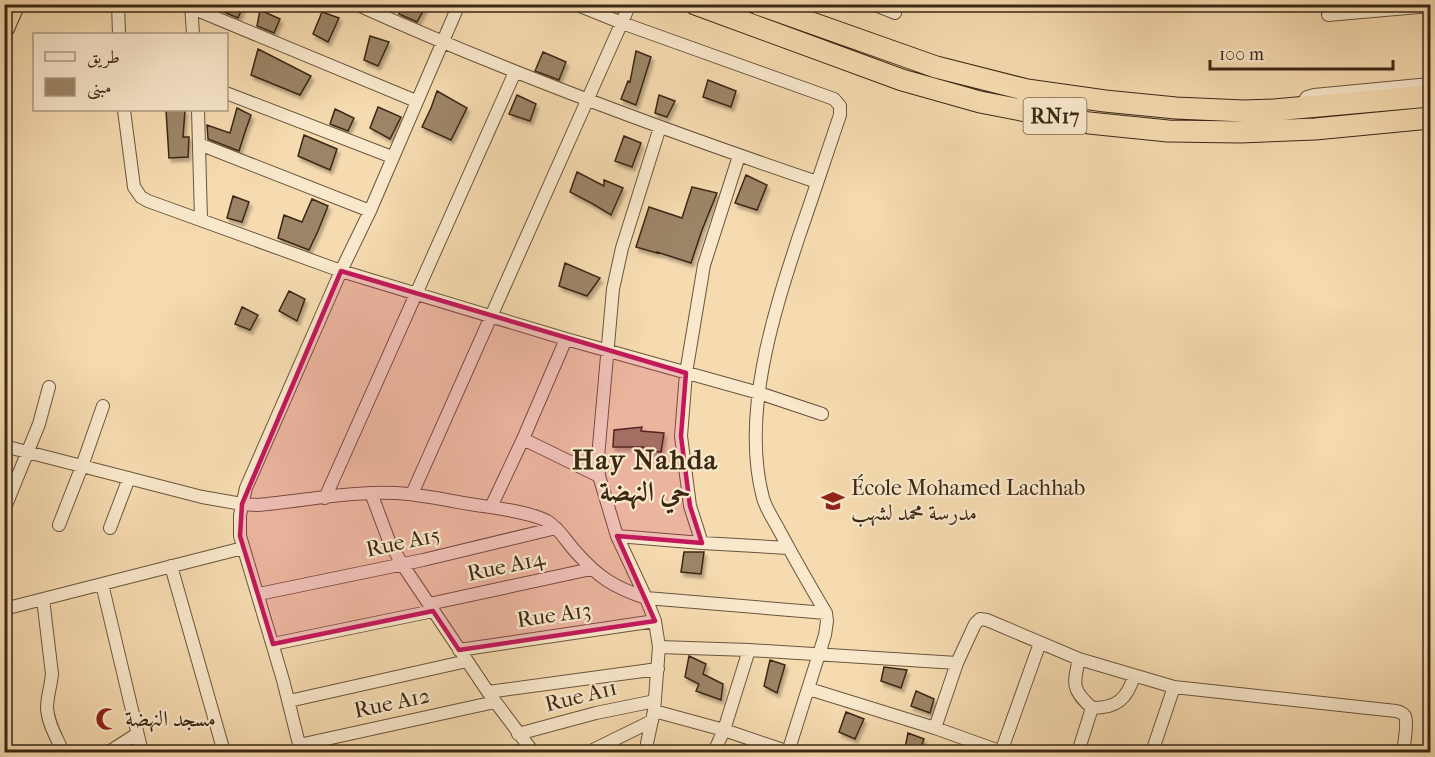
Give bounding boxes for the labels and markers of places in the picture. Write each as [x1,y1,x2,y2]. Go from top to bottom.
place label: École Mohamed Lachhab مدرسة محمد لشهب [851,474,1085,527]
school or university icon: École Mohamed Lachhab مدرسة محمد لشهب [820,488,846,514]
mosque icon: مسجد النهضة [94,706,120,732]
place label: مسجد النهضة [125,706,216,733]

